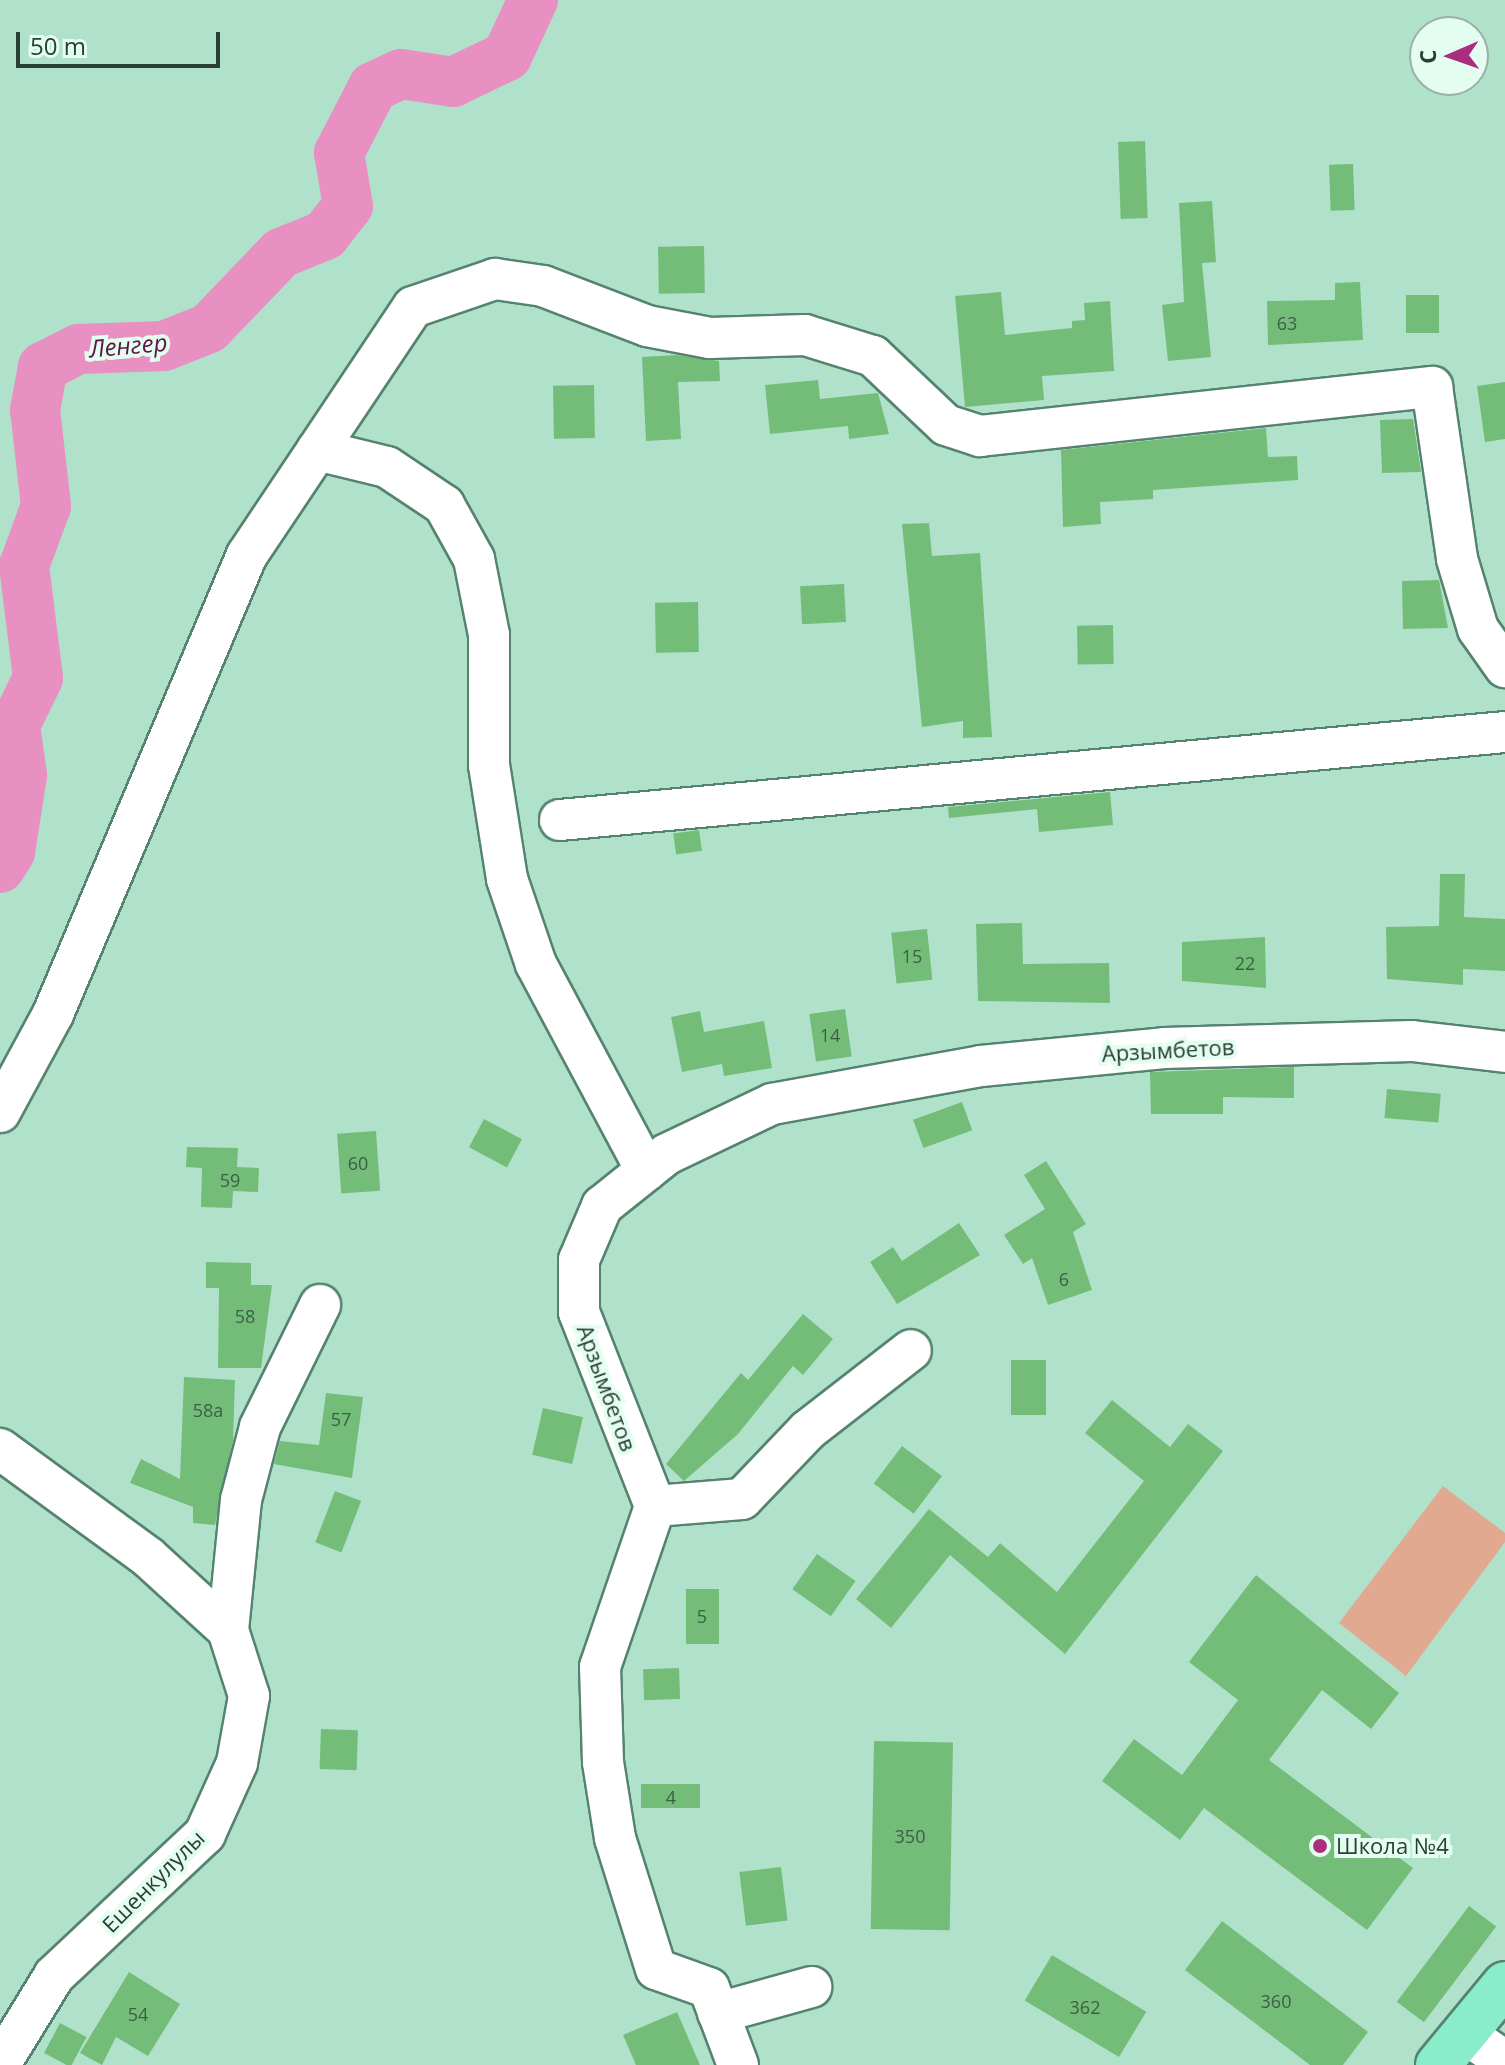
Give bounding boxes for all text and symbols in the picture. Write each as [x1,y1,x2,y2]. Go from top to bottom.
scale bar [20,16,224,66]
north arrow [1409,16,1489,96]
text: 50 m [30,29,86,62]
text: С [1412,49,1442,64]
house number: 63 [1277,312,1297,334]
water label: Ленгер [88,327,168,363]
house number: 15 [902,945,922,967]
house number: 22 [1235,952,1255,974]
house number: 14 [820,1024,840,1046]
street label: Арзымбетов [1101,1033,1235,1067]
house number: 60 [348,1152,368,1174]
house number: 59 [220,1169,240,1191]
house number: 6 [1059,1268,1069,1290]
house number: 58 [235,1305,255,1327]
street label: Арзымбетов [572,1321,642,1455]
house number: 58а [193,1399,223,1421]
house number: 57 [331,1408,351,1430]
house number: 5 [697,1605,707,1627]
house number: 4 [666,1786,676,1808]
street label: Ешенкулулы [96,1824,210,1938]
house number: 350 [895,1825,925,1847]
place label: Школа №4 [1336,1833,1449,1859]
marker: Школа №4 [1311,1837,1329,1855]
house number: 360 [1261,1990,1291,2012]
house number: 362 [1070,1996,1100,2018]
house number: 54 [128,2003,148,2025]

